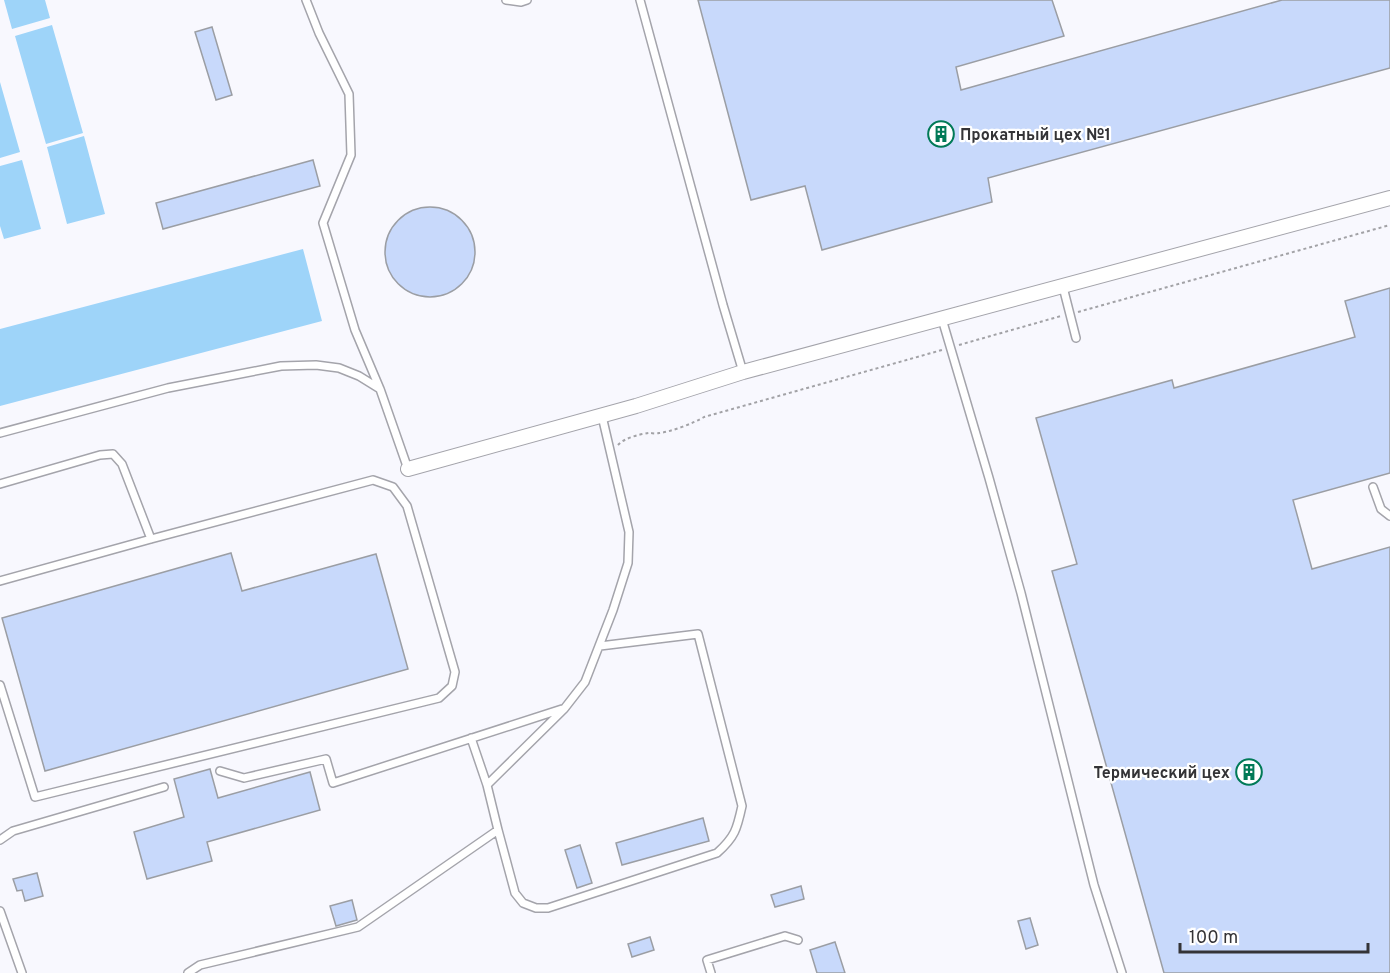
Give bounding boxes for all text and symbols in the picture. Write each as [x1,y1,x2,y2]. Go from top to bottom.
building icon: Прокатный цех №1 [926,119,956,149]
place label: Прокатный цех №1 [960,126,1111,146]
building icon: Термический цех [1234,757,1264,787]
place label: Термический цех [1094,764,1230,784]
scale bar [1180,916,1368,954]
text: 100 m [1189,927,1238,950]

